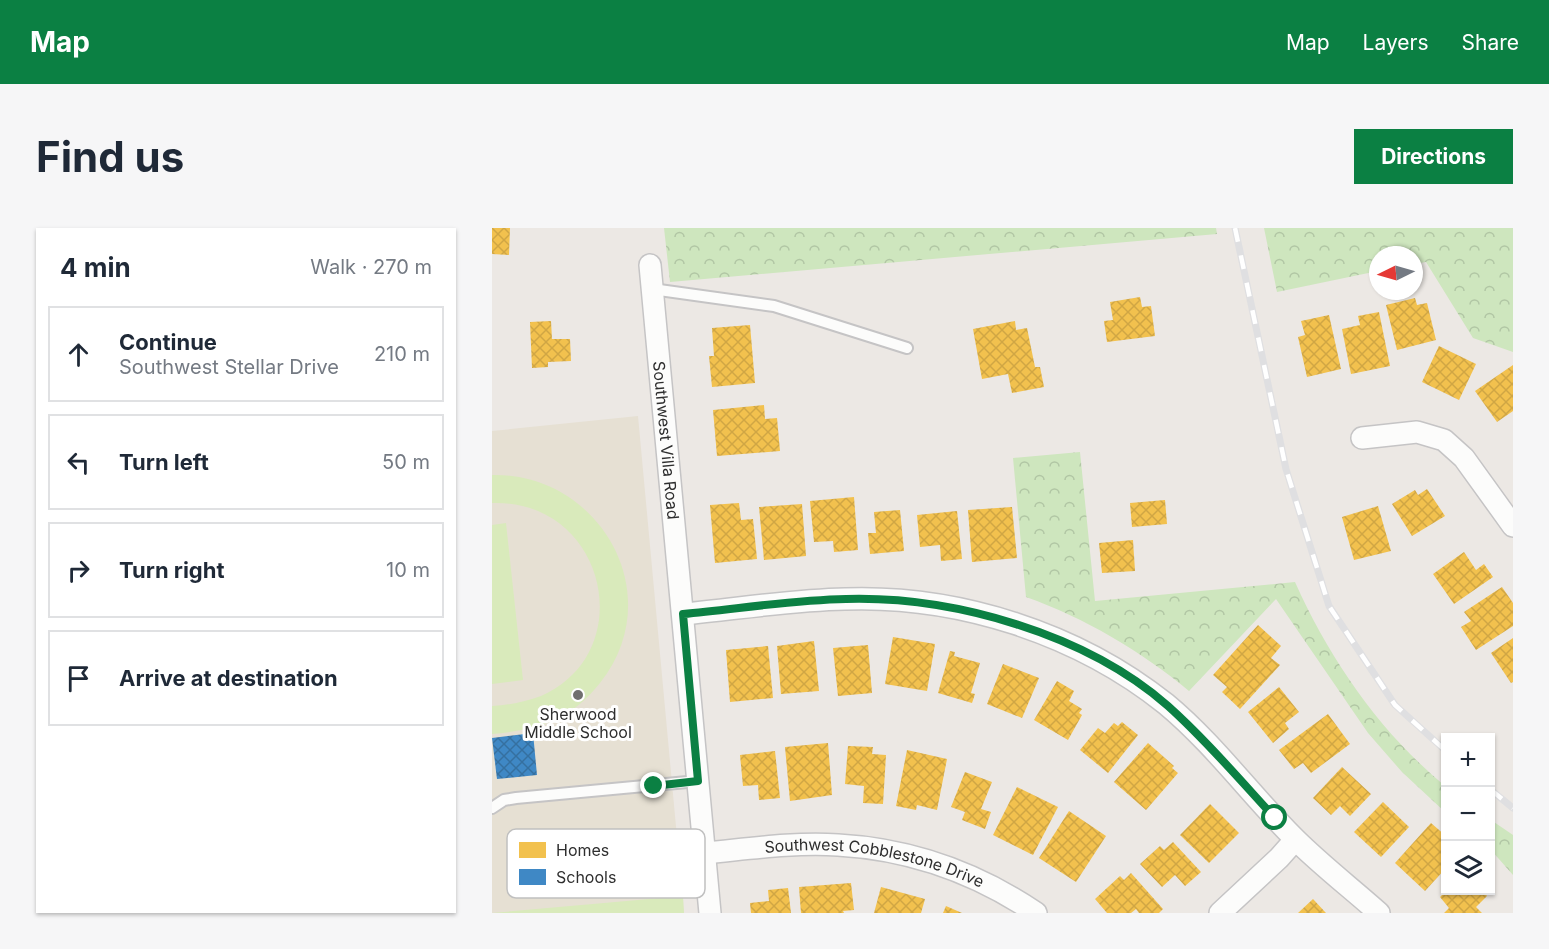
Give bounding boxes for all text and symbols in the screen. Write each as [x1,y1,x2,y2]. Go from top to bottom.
text: Map [30,25,90,59]
text: Map [1286,30,1330,55]
text: Layers [1363,30,1429,55]
text: Share [1462,30,1519,55]
button: Directions [1354,129,1513,184]
text: Find us [36,131,184,182]
north arrow [1369,246,1423,300]
text: 4 min [60,252,131,283]
text: Walk · 270 m [310,255,432,279]
text: Continue [119,329,217,355]
icon: ahead [62,338,95,371]
text: 210 m [374,342,430,366]
text: Southwest Stellar Drive [119,355,339,379]
street label: Southwest Villa Road [649,360,684,520]
icon: left [62,446,95,479]
text: Turn left [119,449,209,475]
text: 50 m [382,450,430,474]
icon: right [62,554,95,587]
text: Turn right [119,557,225,583]
text: 10 m [386,558,430,582]
icon: arrive [62,662,95,695]
text: Arrive at destination [119,665,338,691]
marker: Sherwood Middle School [571,688,585,702]
place label: Sherwood Middle School [524,704,632,742]
map controls [1441,733,1495,895]
button: + [1441,733,1495,787]
route end [640,772,666,798]
button: − [1441,787,1495,841]
route start [1261,804,1287,830]
legend [507,829,705,898]
street label: Southwest Cobblestone Drive [764,834,987,892]
text: Homes [556,840,609,860]
button: layers [1441,841,1495,895]
text: Schools [556,867,616,887]

